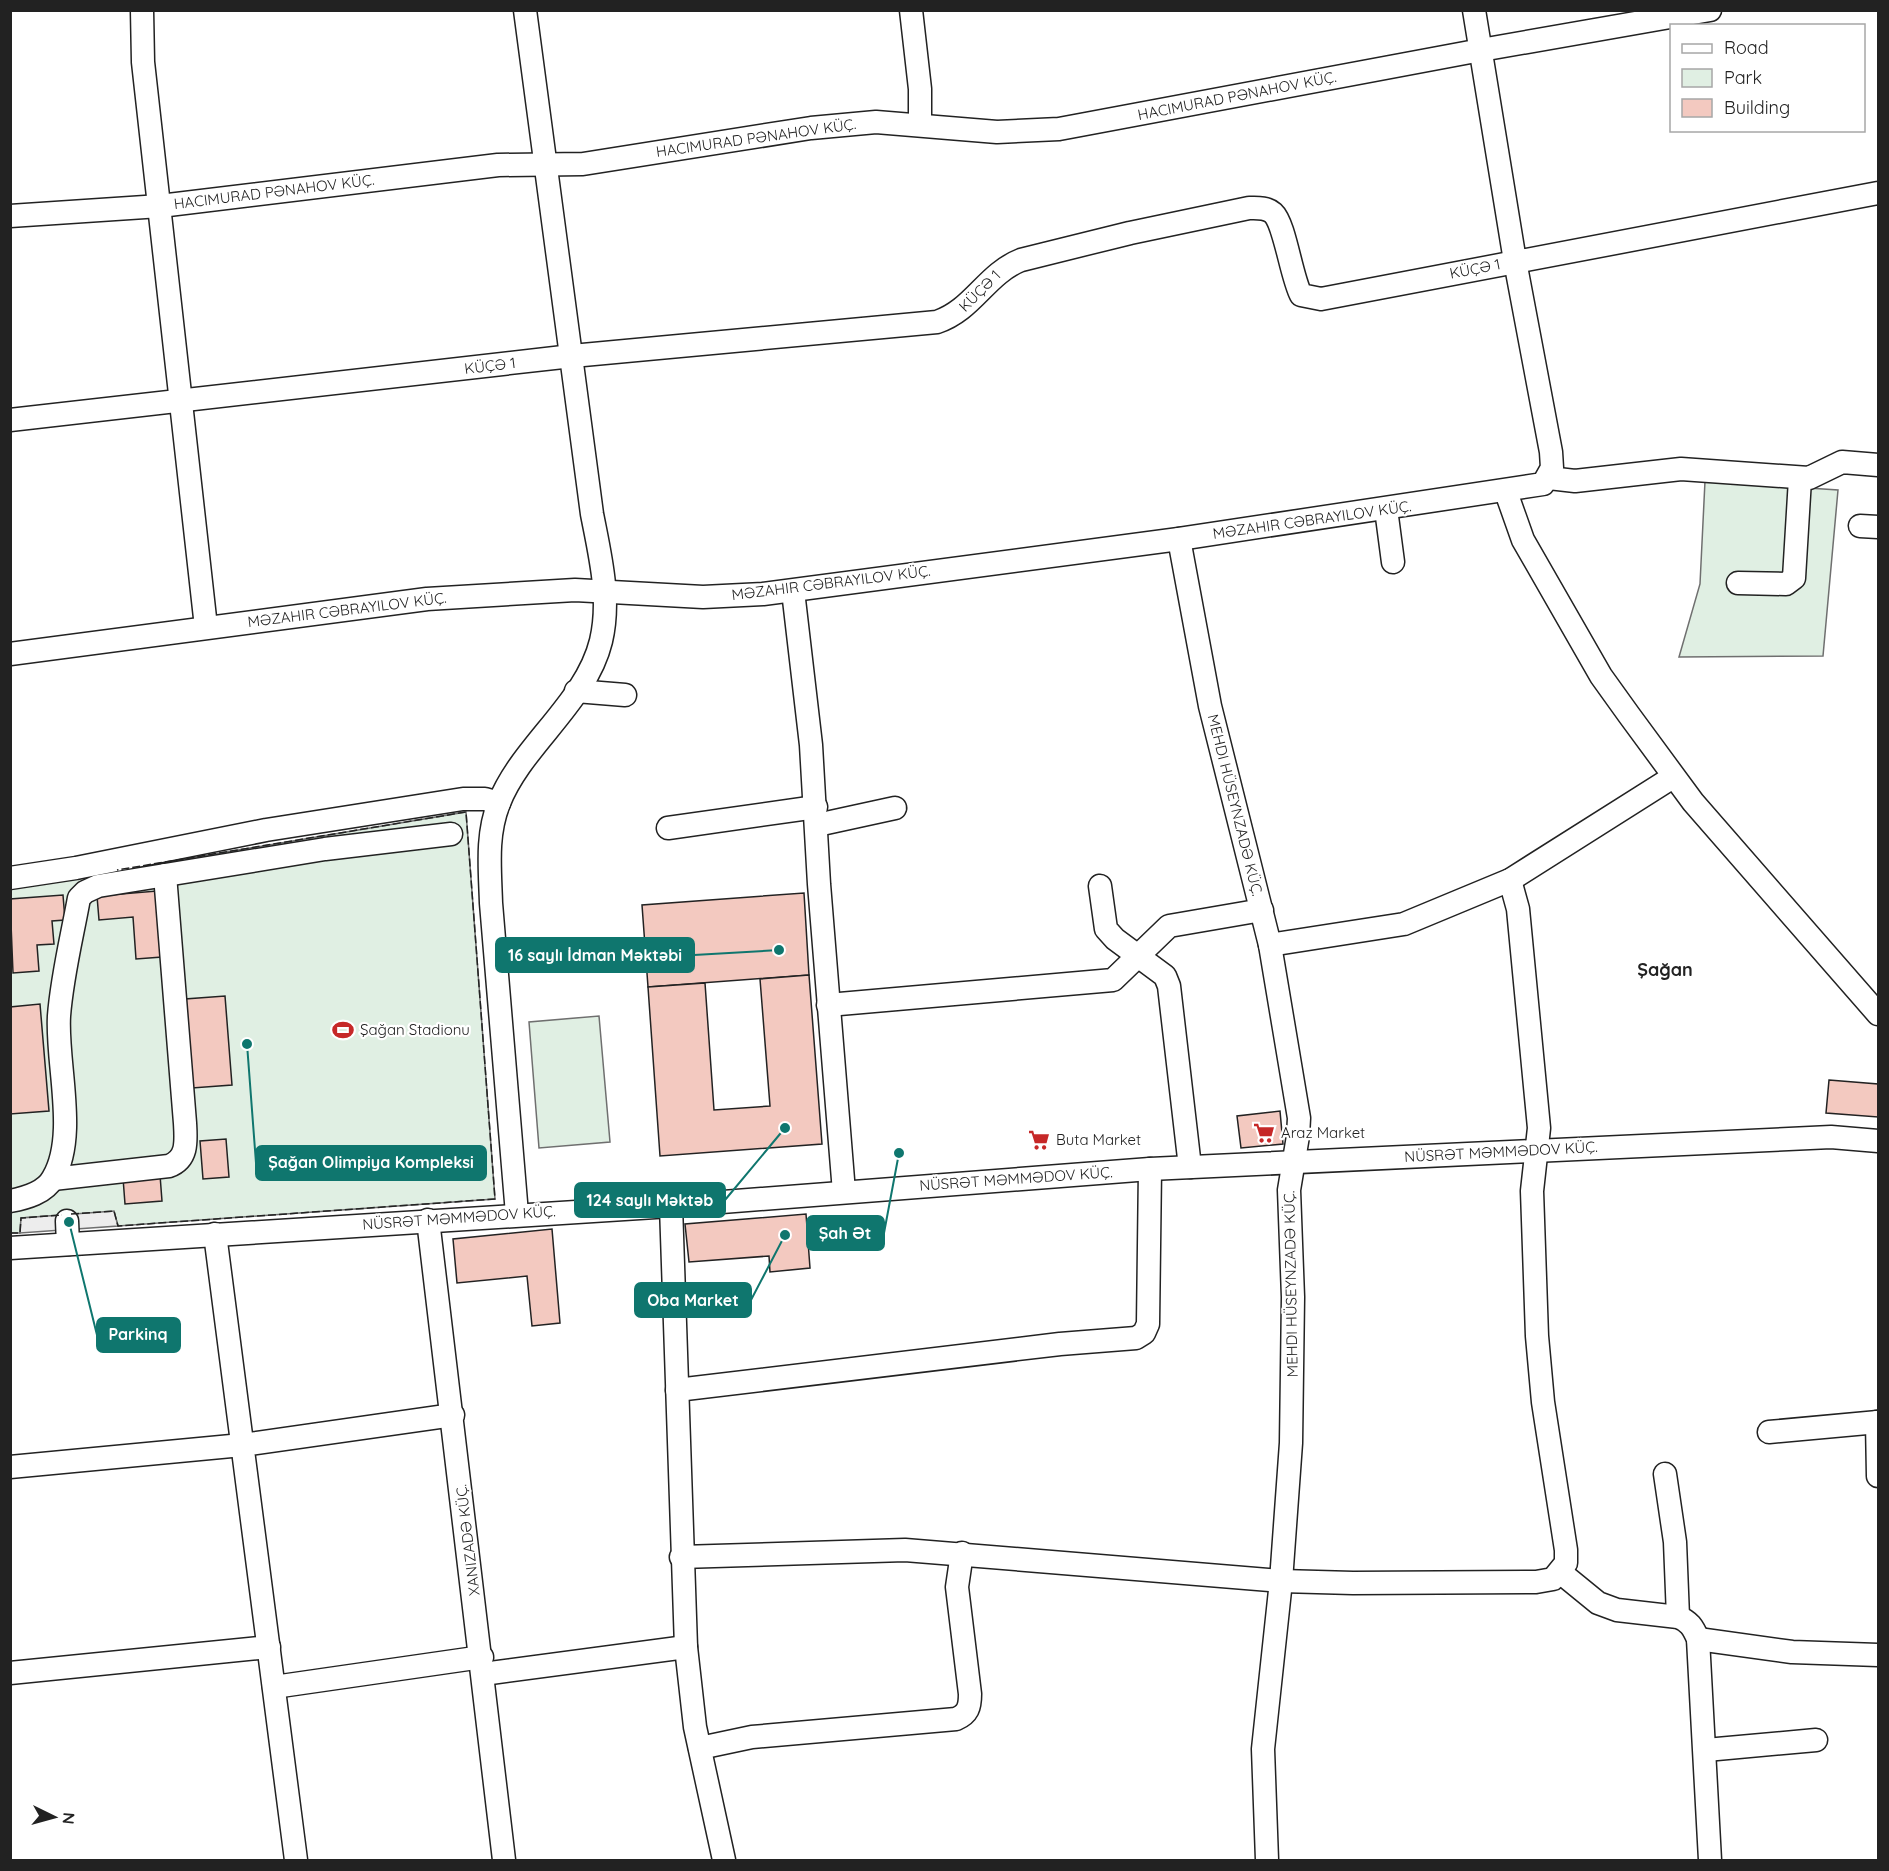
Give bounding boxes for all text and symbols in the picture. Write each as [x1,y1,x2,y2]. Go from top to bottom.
legend [1670,24,1865,132]
text: Road [1724,36,1769,59]
text: Park [1724,66,1762,89]
street label: HACIMURAD PƏNAHOV KÜÇ. [1136,67,1338,124]
text: Building [1724,96,1790,119]
street label: HACIMURAD PƏNAHOV KÜÇ. [655,114,857,161]
street label: HACIMURAD PƏNAHOV KÜÇ. [173,170,375,213]
street label: KÜÇƏ 1 [1448,254,1502,283]
street label: KÜÇƏ 1 [955,266,1005,316]
street label: KÜÇƏ 1 [463,353,517,378]
street label: MƏZAHIR CƏBRAYILOV KÜÇ. [1211,496,1412,543]
street label: MƏZAHIR CƏBRAYILOV KÜÇ. [730,561,932,604]
street label: MƏZAHIR CƏBRAYILOV KÜÇ. [246,588,448,631]
street label: MEHDI HÜSEYNZADƏ KÜÇ. [1204,712,1267,898]
callout: 16 saylı İdman Məktəbi [496,938,694,972]
text: 16 saylı İdman Məktəbi [508,945,682,965]
district label: Şağan [1637,958,1693,981]
sports icon: Şağan Stadionu [331,1018,355,1042]
place label: Şağan Stadionu [360,1020,470,1039]
supermarket icon: Araz Market [1252,1121,1276,1145]
place label: Araz Market [1281,1123,1365,1142]
supermarket icon: Buta Market [1027,1128,1051,1152]
place label: Buta Market [1056,1130,1141,1149]
street label: NÜSRƏT MƏMMƏDOV KÜÇ. [1404,1137,1598,1166]
callout: Şağan Olimpiya Kompleksi [256,1146,486,1180]
text: Şağan Olimpiya Kompleksi [268,1152,474,1172]
street label: NÜSRƏT MƏMMƏDOV KÜÇ. [919,1162,1113,1195]
callout: 124 saylı Məktəb [575,1183,725,1217]
text: 124 saylı Məktəb [587,1190,713,1210]
street label: MEHDI HÜSEYNZADƏ KÜÇ. [1279,1191,1302,1378]
street label: NÜSRƏT MƏMMƏDOV KÜÇ. [362,1201,556,1234]
callout: Şah Ət [807,1216,884,1250]
text: Şah Ət [819,1223,871,1243]
callout: Oba Market [635,1283,751,1317]
text: Oba Market [647,1290,739,1310]
callout: Parkinq [97,1318,180,1352]
text: Parkinq [108,1324,168,1344]
street label: XANIZADƏ KÜÇ. [451,1483,484,1597]
north arrow [24,1787,84,1847]
text: N [58,1812,79,1825]

